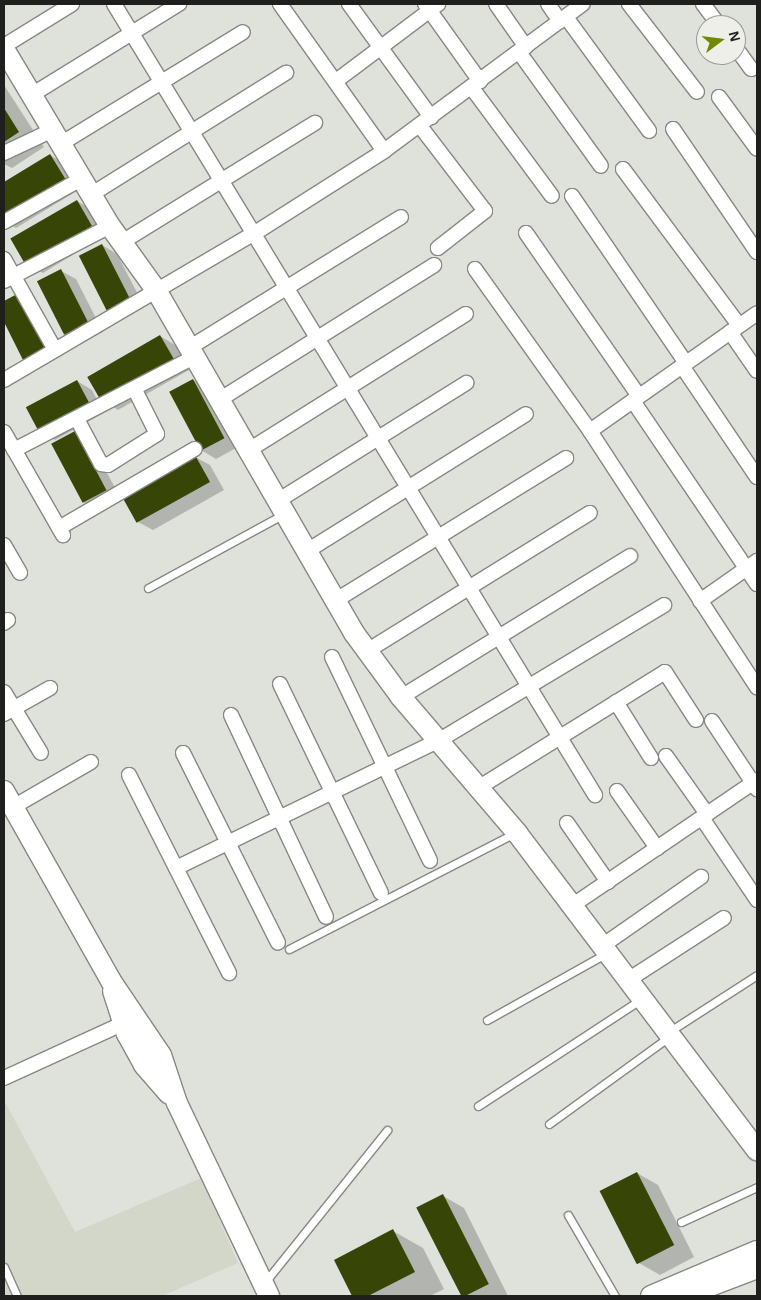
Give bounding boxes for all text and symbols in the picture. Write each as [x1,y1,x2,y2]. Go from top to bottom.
north arrow [696,15,746,65]
text: N [725,29,744,43]

